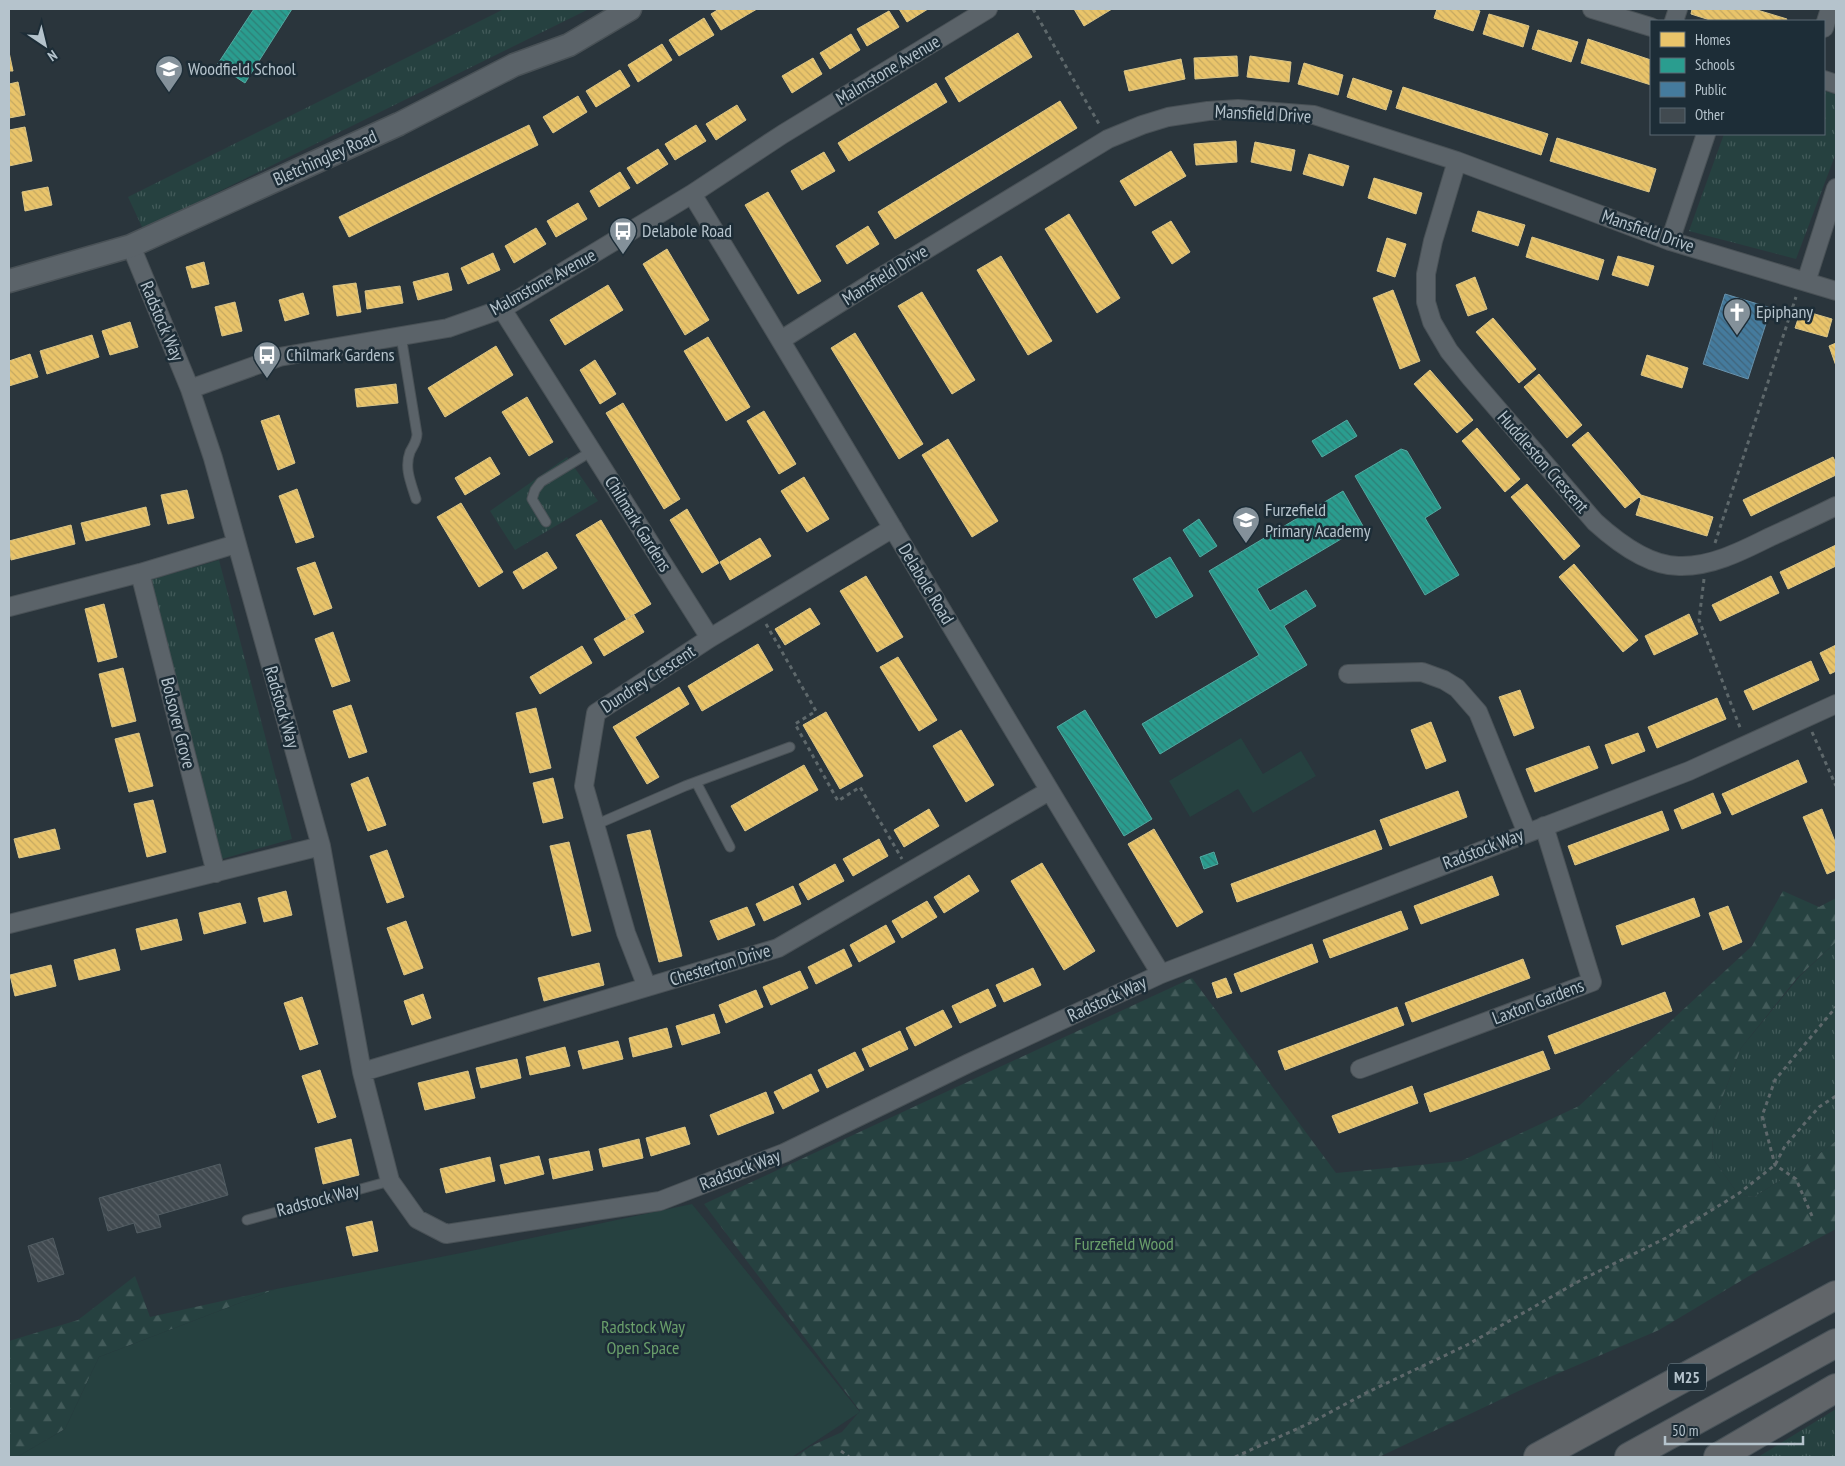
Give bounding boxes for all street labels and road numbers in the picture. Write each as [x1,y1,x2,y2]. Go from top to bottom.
street label: Malmstone Avenue [831,29,944,110]
street label: Mansfield Drive [1214,99,1312,128]
street label: Bletchingley Road [269,124,380,191]
street label: Mansfield Drive [1599,204,1698,257]
street label: Mansfield Drive [838,239,932,310]
street label: Malmstone Avenue [486,243,600,320]
street label: Radstock Way [135,278,190,364]
street label: Huddleston Crescent [1493,406,1594,518]
street label: Chilmark Gardens [600,472,677,576]
street label: Delabole Road [893,539,959,628]
street label: Dundrey Crescent [596,640,699,718]
street label: Radstock Way [260,663,305,751]
street label: Bolsover Grove [156,675,201,771]
street label: Radstock Way [1439,823,1526,874]
street label: Chesterton Drive [667,938,773,991]
street label: Radstock Way [1064,970,1150,1027]
street label: Laxton Gardens [1489,974,1587,1030]
street label: Radstock Way [696,1144,783,1195]
street label: Radstock Way [274,1177,362,1222]
road number: M25 [1668,1364,1706,1390]

